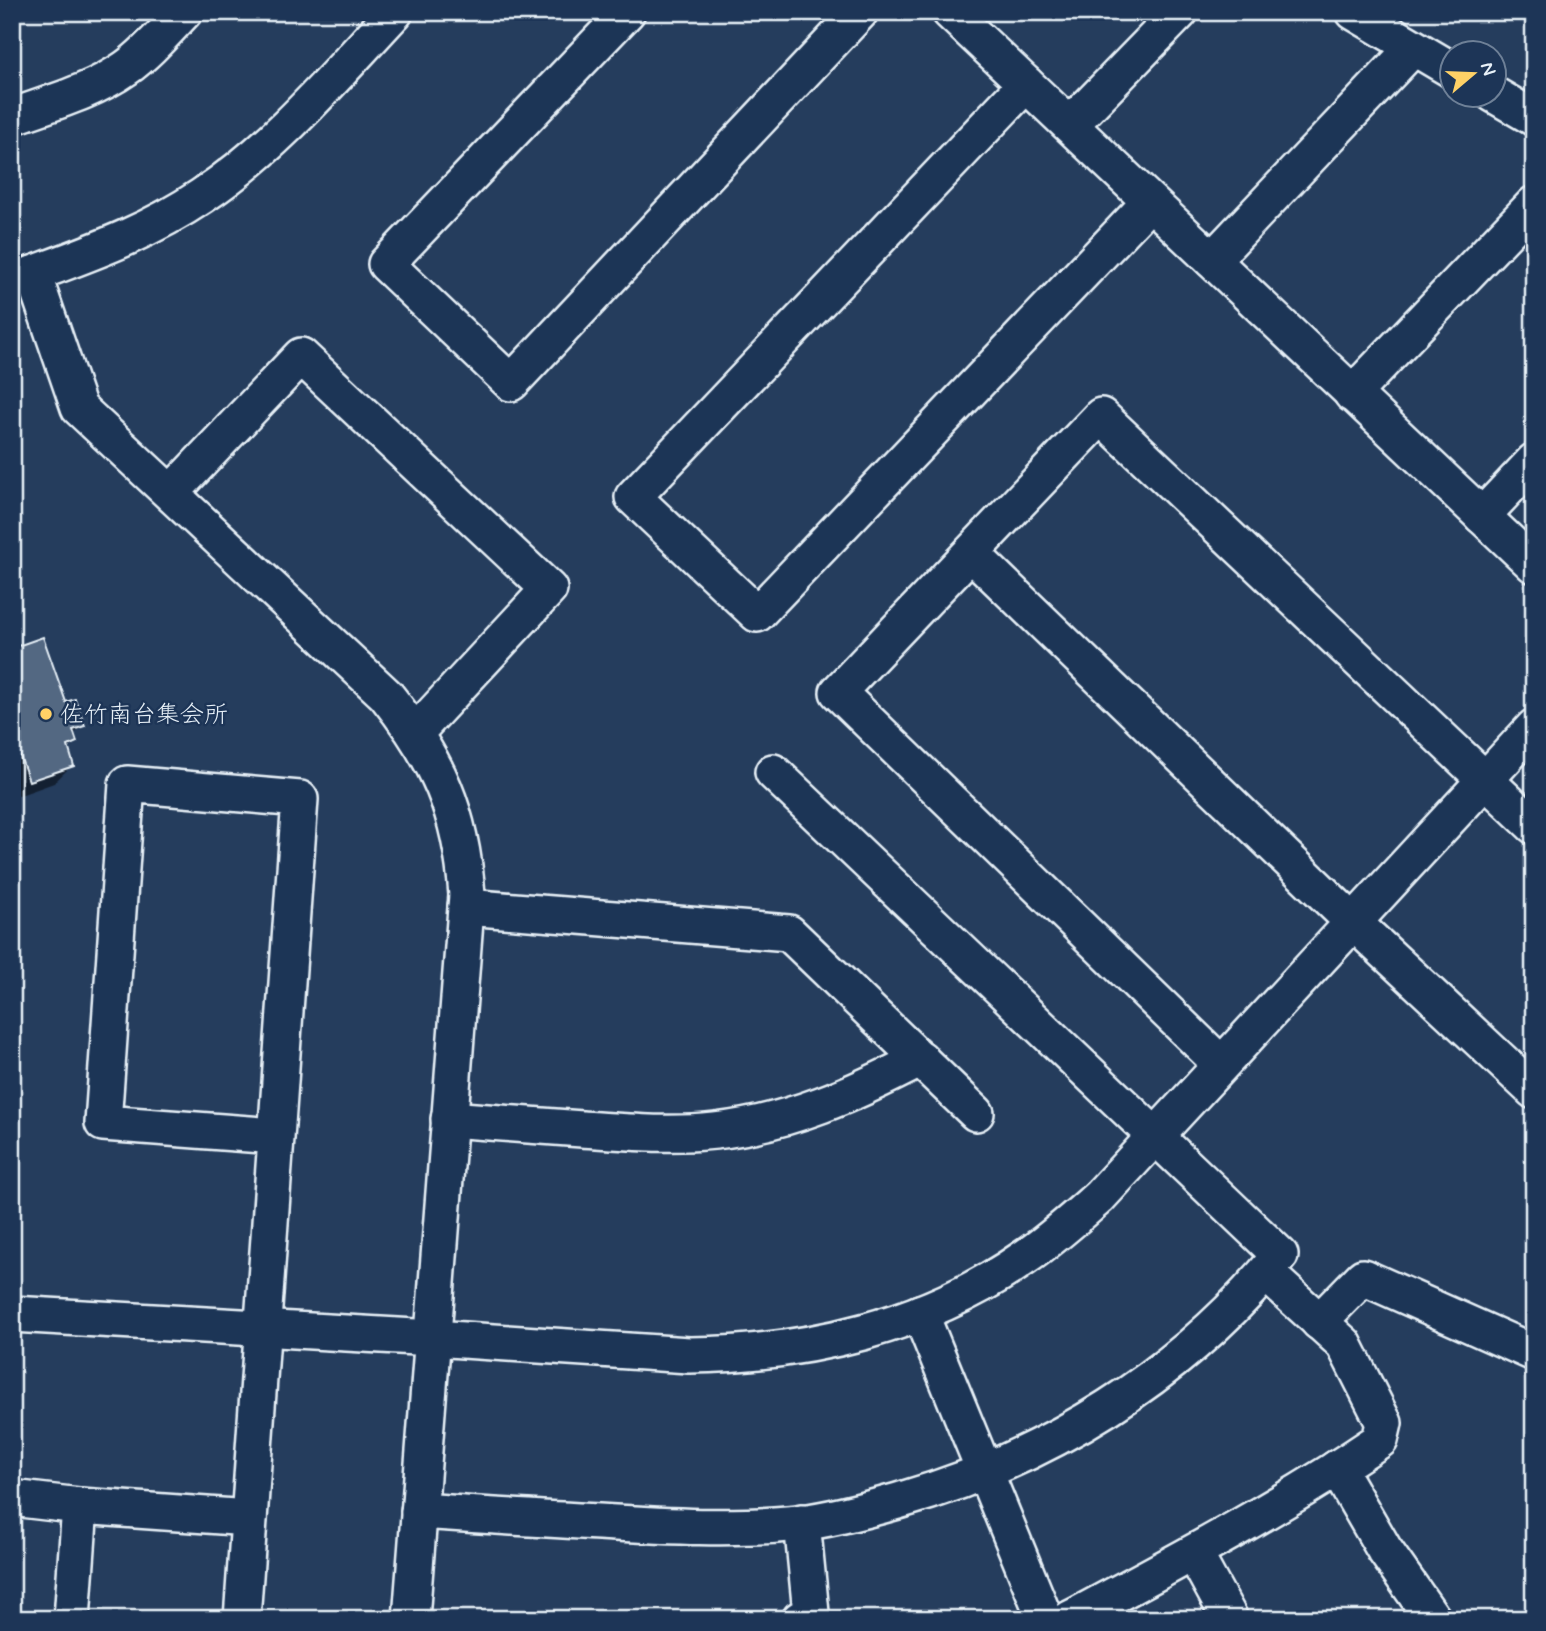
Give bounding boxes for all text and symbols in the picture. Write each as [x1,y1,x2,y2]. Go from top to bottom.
north arrow [1438,38,1508,108]
text: N [1474,59,1502,79]
place label: 佐竹南台集会所 [60,700,228,731]
marker: 佐竹南台集会所 [38,706,54,722]

